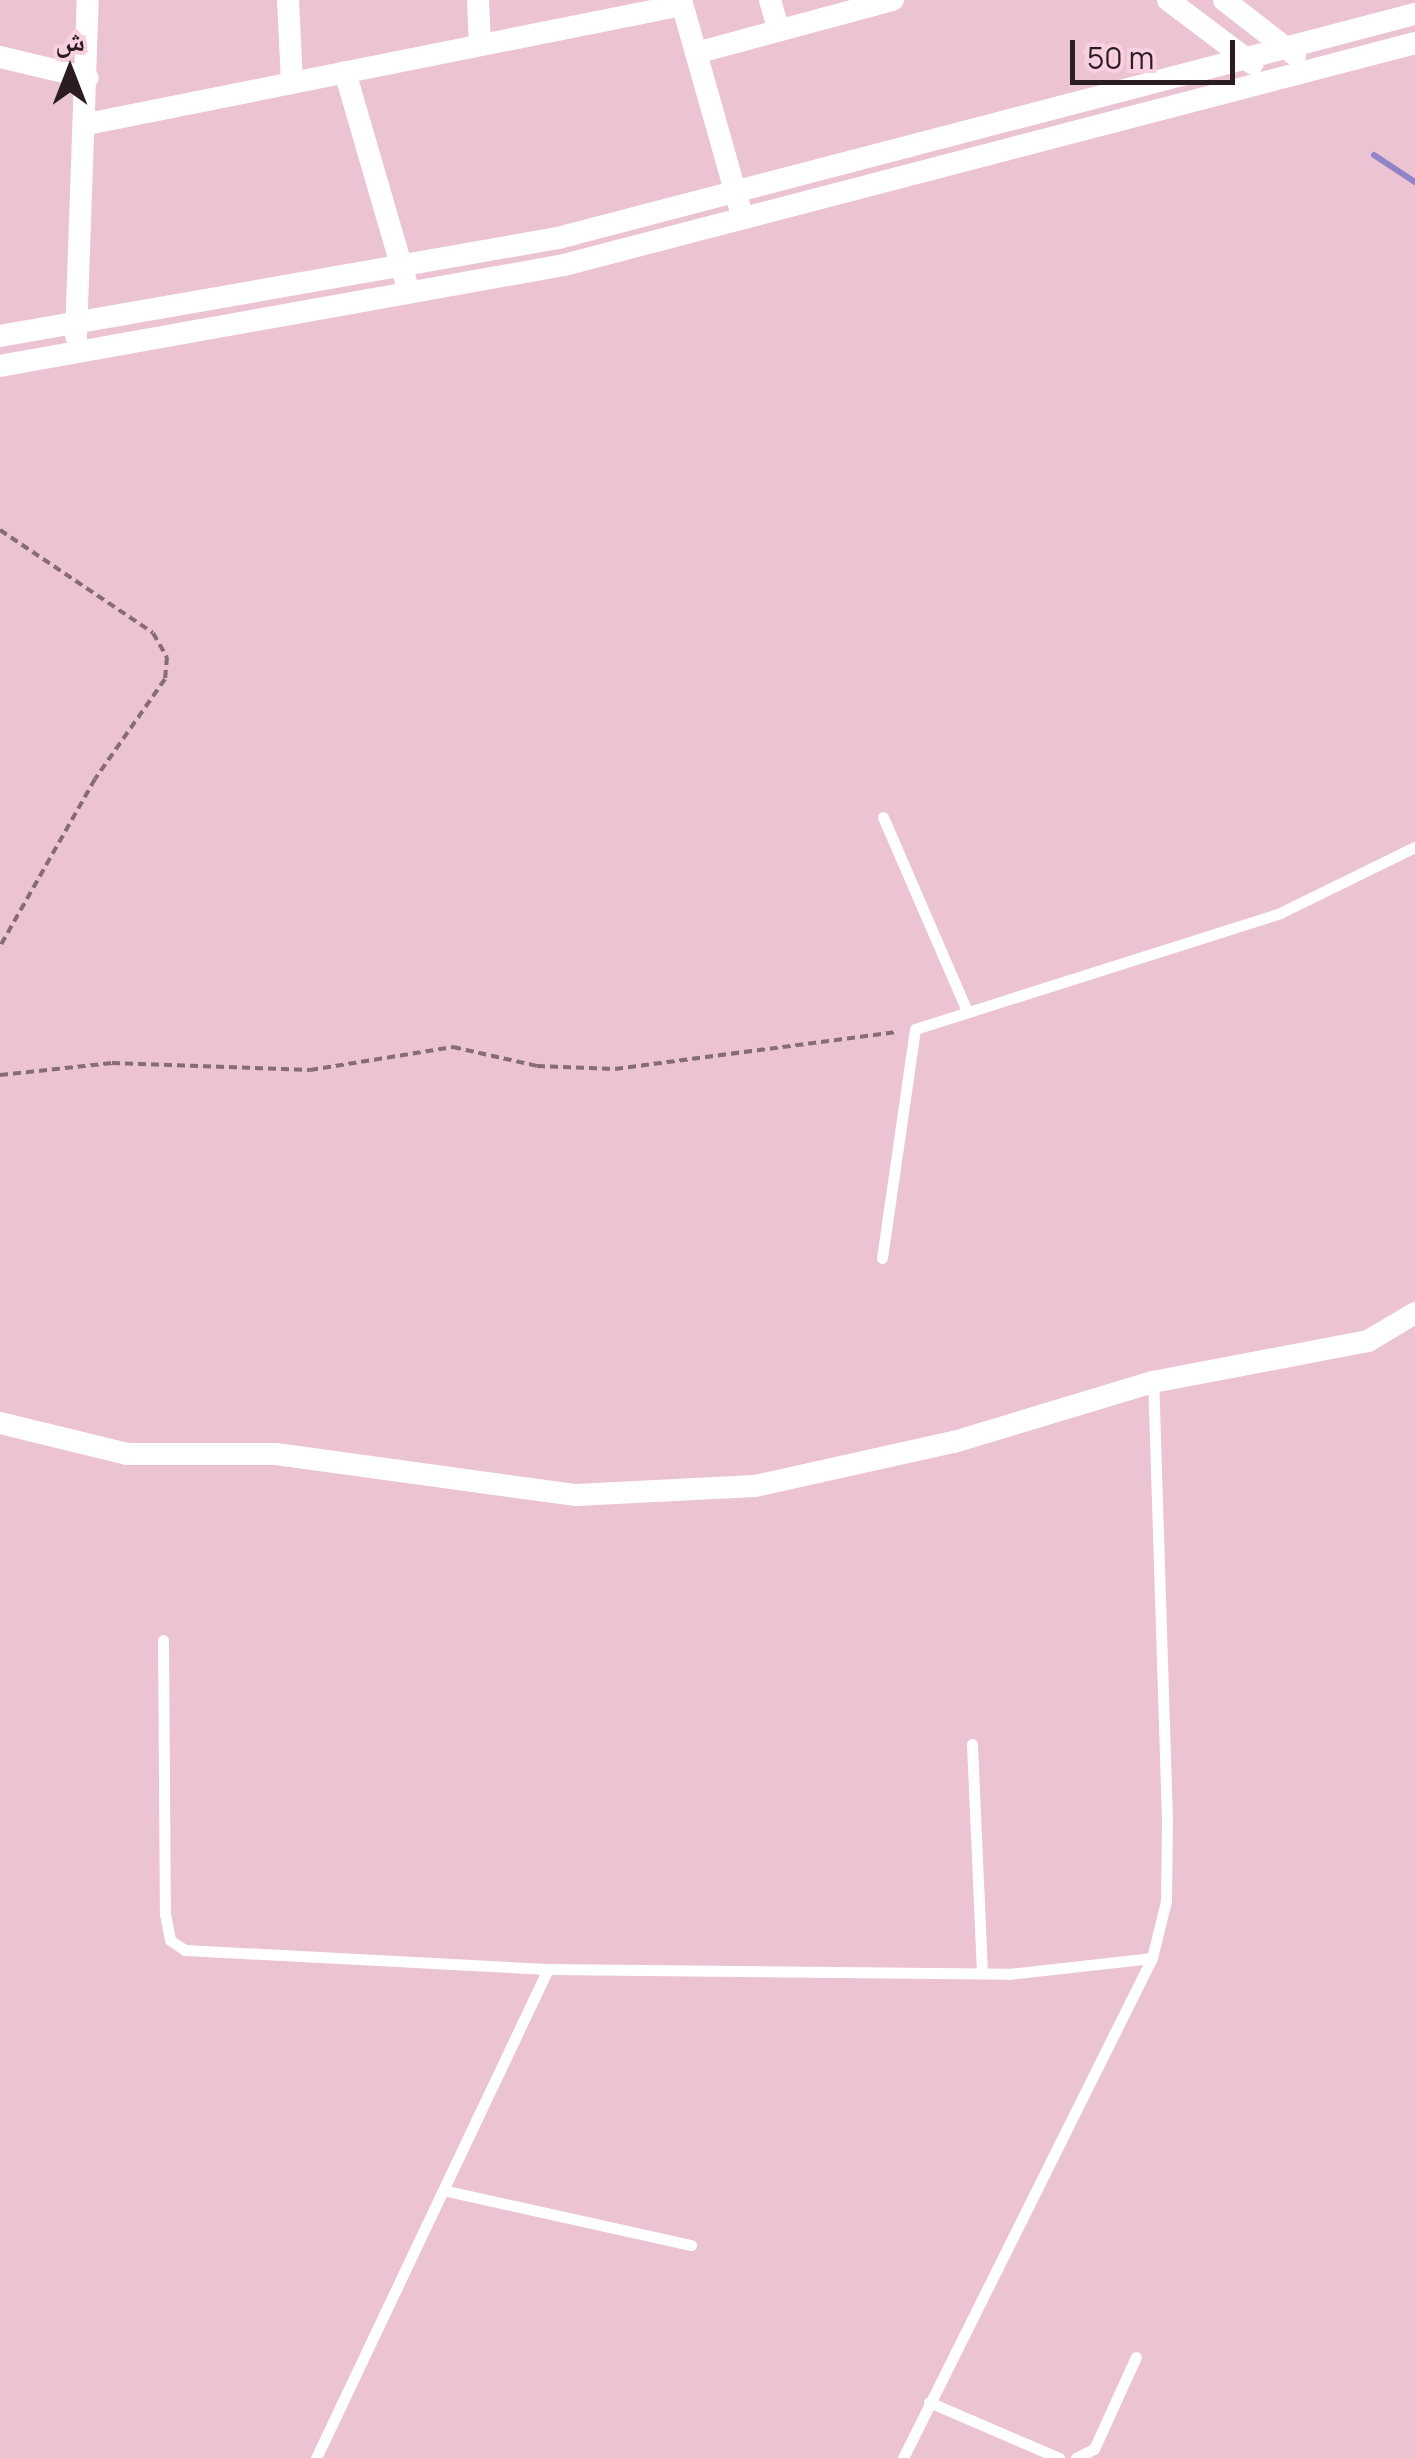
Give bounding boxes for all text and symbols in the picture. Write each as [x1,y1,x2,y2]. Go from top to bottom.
north arrow [20,20,120,120]
scale bar [1075,20,1240,82]
text: ش [55,21,85,59]
text: 50 m [1087,37,1154,78]

